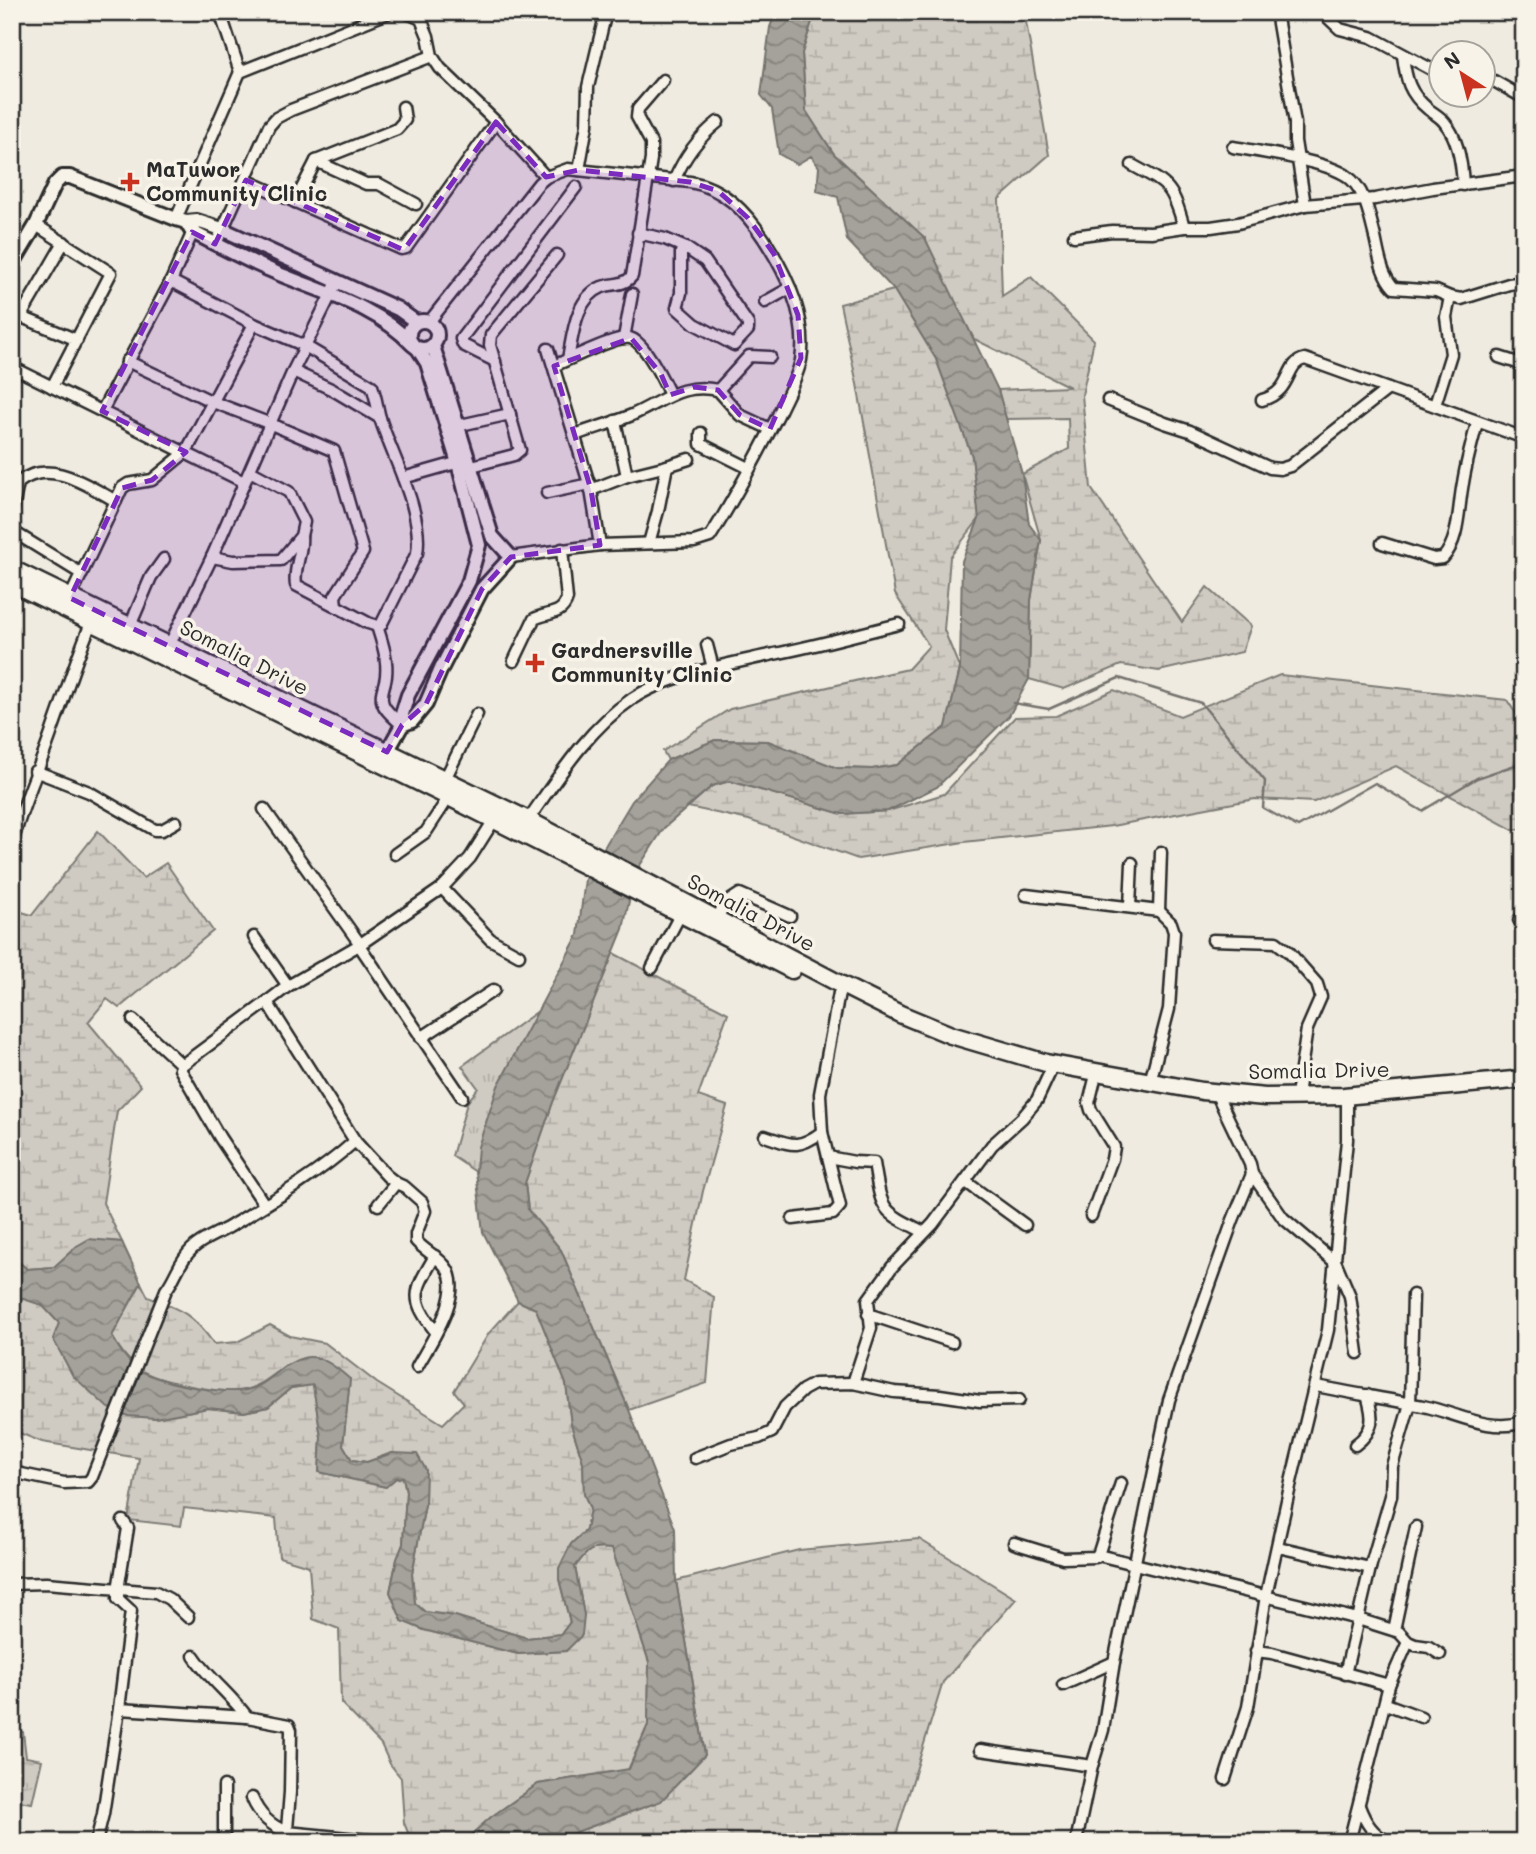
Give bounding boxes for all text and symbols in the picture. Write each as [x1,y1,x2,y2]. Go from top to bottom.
north arrow [1428,38,1498,108]
text: N [1439,45,1465,74]
place label: MaTuwor Community Clinic [146,155,327,207]
marker: MaTuwor Community Clinic [120,172,140,192]
street label: Somalia Drive [176,613,314,701]
place label: Gardnersville Community Clinic [551,636,732,688]
marker: Gardnersville Community Clinic [525,653,545,673]
street label: Somalia Drive [683,867,820,957]
street label: Somalia Drive [1248,1055,1390,1084]

